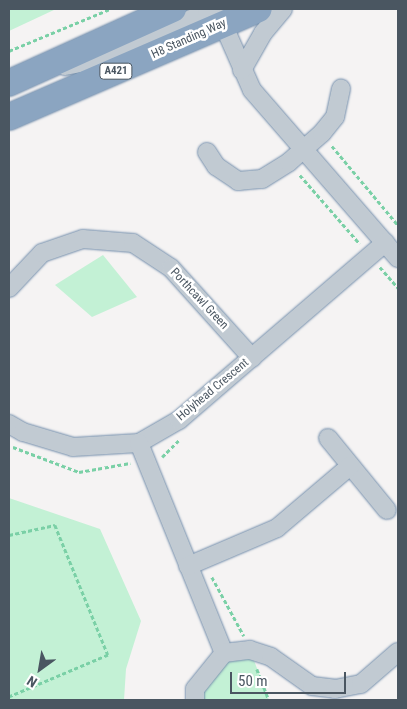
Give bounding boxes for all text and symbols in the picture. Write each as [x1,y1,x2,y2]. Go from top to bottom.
street label: H8 Standing Way [149,16,229,62]
road number: A421 [98,62,134,80]
street label: Porthcawl Green [167,265,231,333]
street label: Holyhead Crescent [174,356,252,424]
north arrow [15,644,65,694]
scale bar [232,662,348,694]
text: 50 m [238,672,268,690]
text: N [24,673,40,691]

